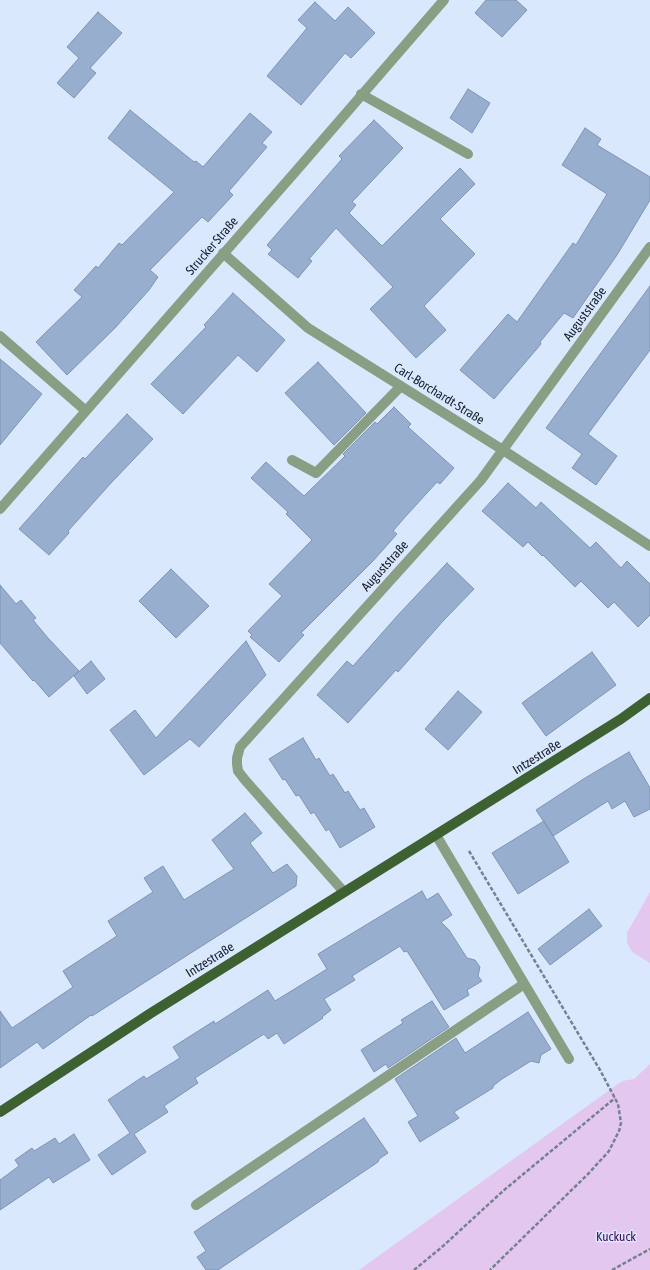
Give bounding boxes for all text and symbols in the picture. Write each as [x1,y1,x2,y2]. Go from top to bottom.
street label: Strucker Straße [183,214,241,278]
street label: Auguststraße [560,284,610,344]
street label: Carl-Borchardt-Straße [391,360,487,428]
street label: Auguststraße [358,537,412,595]
street label: Intzestraße [510,736,564,778]
street label: Intzestraße [183,939,237,981]
park label: Kuckuck [596,1229,636,1245]

